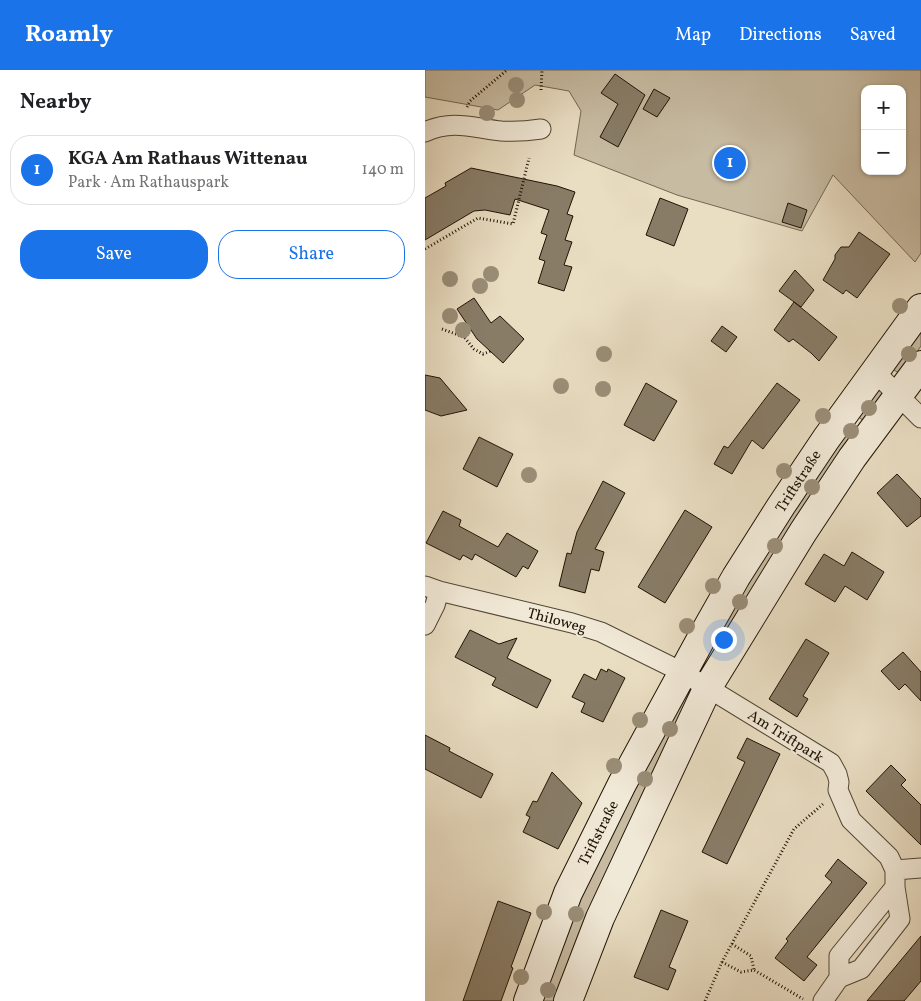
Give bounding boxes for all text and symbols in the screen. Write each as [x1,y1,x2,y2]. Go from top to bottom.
text: Roamly [25,18,113,52]
text: Map [675,23,711,48]
text: Directions [739,23,822,48]
text: Saved [850,23,896,48]
map controls [861,85,906,175]
button: + [861,85,906,130]
text: Nearby [20,88,91,117]
button: − [861,130,906,175]
pin: 1 [714,144,746,182]
text: KGA Am Rathaus Wittenau [68,146,308,172]
text: 1 [34,159,40,181]
text: 140 m [362,159,404,181]
text: Park · Am Rathauspark [68,172,229,194]
button: Save [20,230,208,279]
button: Share [218,230,405,279]
street label: Triftstraße [771,446,827,517]
street label: Thiloweg [525,603,589,640]
your location [711,627,737,653]
street label: Am Triftpark [743,706,827,769]
street label: Triftstraße [574,797,625,870]

